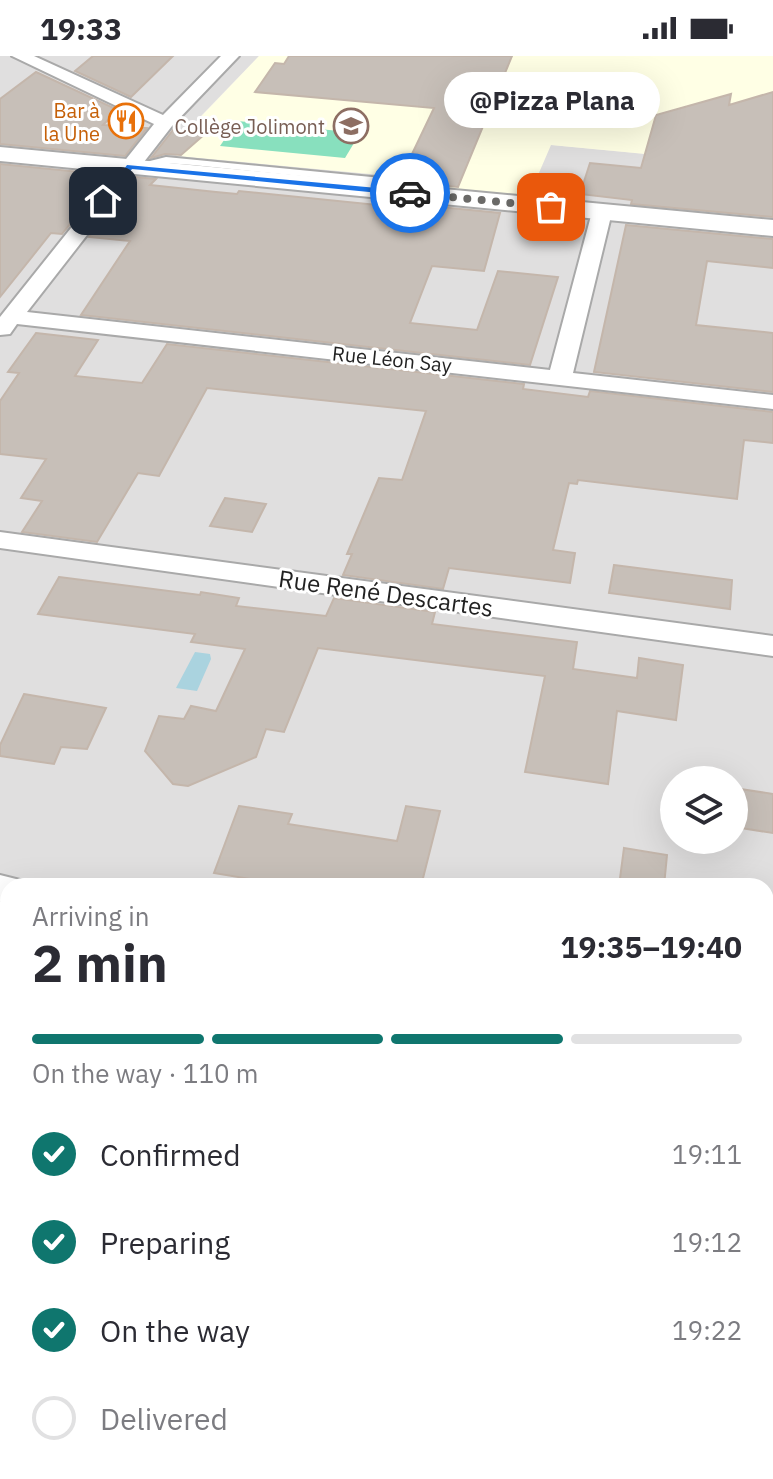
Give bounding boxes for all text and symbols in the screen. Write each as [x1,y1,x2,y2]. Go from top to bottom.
text: 19:33 [40,9,122,48]
callout: @Pizza Plana [443,71,659,127]
text: @Pizza Plana [469,83,635,117]
place label: Bar à la Une [43,97,100,147]
restaurant icon: Bar à la Une [107,102,145,140]
school or university icon: Collège Jolimont [332,107,370,145]
place label: Collège Jolimont [175,113,325,140]
courier [370,153,450,233]
pin [69,167,137,235]
icon: car [388,171,432,215]
pin [517,173,585,241]
icon: home [81,179,125,223]
icon: bag [529,185,573,229]
street label: Rue Léon Say [331,339,453,379]
street label: Rue René Descartes [277,562,495,624]
map controls [660,766,748,854]
button: layers [660,766,748,854]
text: Arriving in [32,899,149,933]
text: 19:35–19:40 [561,927,742,966]
text: 2 min [32,929,168,996]
text: On the way · 110 m [32,1056,258,1090]
icon: check [32,1132,76,1176]
text: Confirmed [100,1135,241,1174]
text: 19:11 [672,1137,742,1171]
icon: check [32,1220,76,1264]
text: Preparing [100,1223,230,1262]
text: 19:12 [672,1225,742,1259]
icon: check [32,1308,76,1352]
text: On the way [100,1311,250,1350]
text: 19:22 [672,1313,742,1347]
text: Delivered [100,1399,228,1438]

